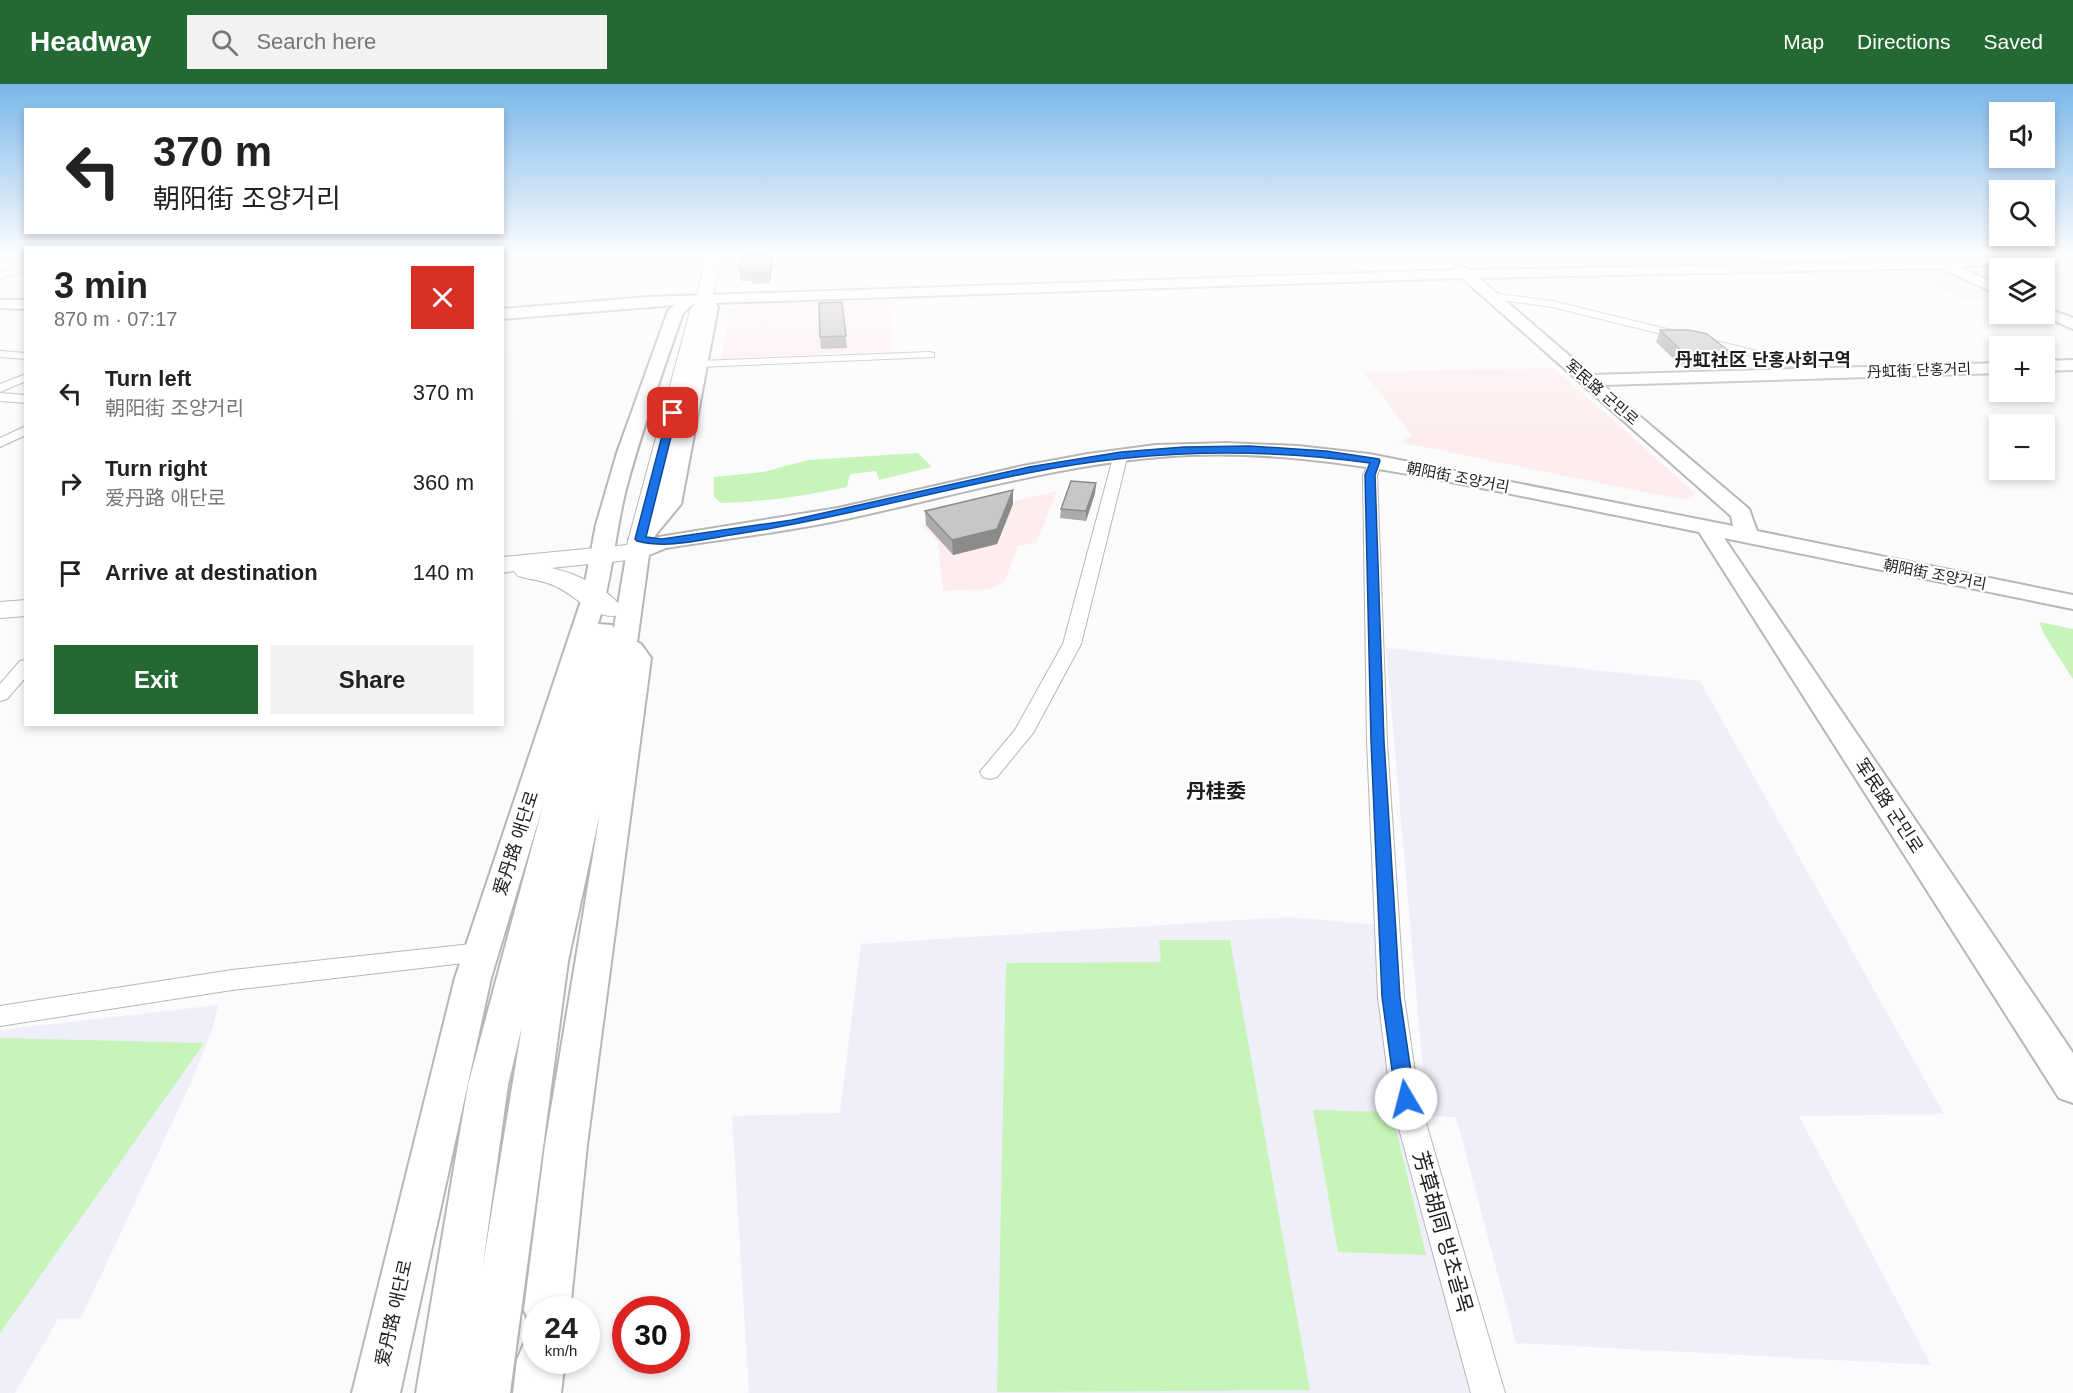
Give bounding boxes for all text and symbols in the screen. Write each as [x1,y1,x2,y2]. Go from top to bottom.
search box [187,15,607,69]
text: Headway [30,26,151,57]
icon: search [208,26,241,59]
text: Search here [256,29,376,54]
text: Map [1783,30,1824,53]
text: Directions [1857,30,1950,53]
text: Saved [1983,30,2043,53]
map controls [1989,102,2055,480]
button: sound [1989,102,2055,168]
text: 370 m [153,128,272,175]
icon: left [54,132,132,210]
button: search [1989,180,2055,246]
text: 朝阳街 조양거리 [153,184,341,214]
button: layers [1989,258,2055,324]
text: 3 min [54,265,148,306]
button: close [411,266,474,329]
text: 870 m · 07:17 [54,308,177,330]
button: + [1989,336,2055,402]
district label: 丹虹社区 단홍사회구역 [1675,350,1851,370]
street label: 军民路 군민로 [1562,356,1642,428]
street label: 丹虹街 단홍거리 [1867,360,1971,380]
text: Turn left [105,366,191,391]
icon: left [54,377,87,410]
text: 370 m [413,380,474,405]
pin [647,387,698,438]
icon: arrive [656,396,689,429]
text: 朝阳街 조양거리 [105,397,244,419]
button: − [1989,414,2055,480]
text: Turn right [105,456,207,481]
street label: 朝阳街 조양거리 [1405,459,1511,495]
icon: right [54,467,87,500]
text: 360 m [413,470,474,495]
text: 爱丹路 애단로 [105,487,226,509]
street label: 朝阳街 조양거리 [1882,556,1988,592]
icon: arrive [54,557,87,590]
text: Arrive at destination [105,560,318,585]
text: 140 m [413,560,474,585]
button: Exit [54,645,258,714]
button: Share [270,645,474,714]
street label: 军民路 군민로 [1851,755,1927,857]
district label: 丹桂委 [1186,780,1246,802]
street label: 爱丹路 애단로 [490,788,542,898]
position arrow [1374,1067,1438,1131]
street label: 芳草胡同 방초골목 [1409,1149,1477,1315]
street label: 爱丹路 애단로 [372,1258,416,1368]
speed limit sign: 30 [612,1296,690,1374]
text: 24 [544,1311,578,1344]
text: km/h [545,1342,577,1359]

